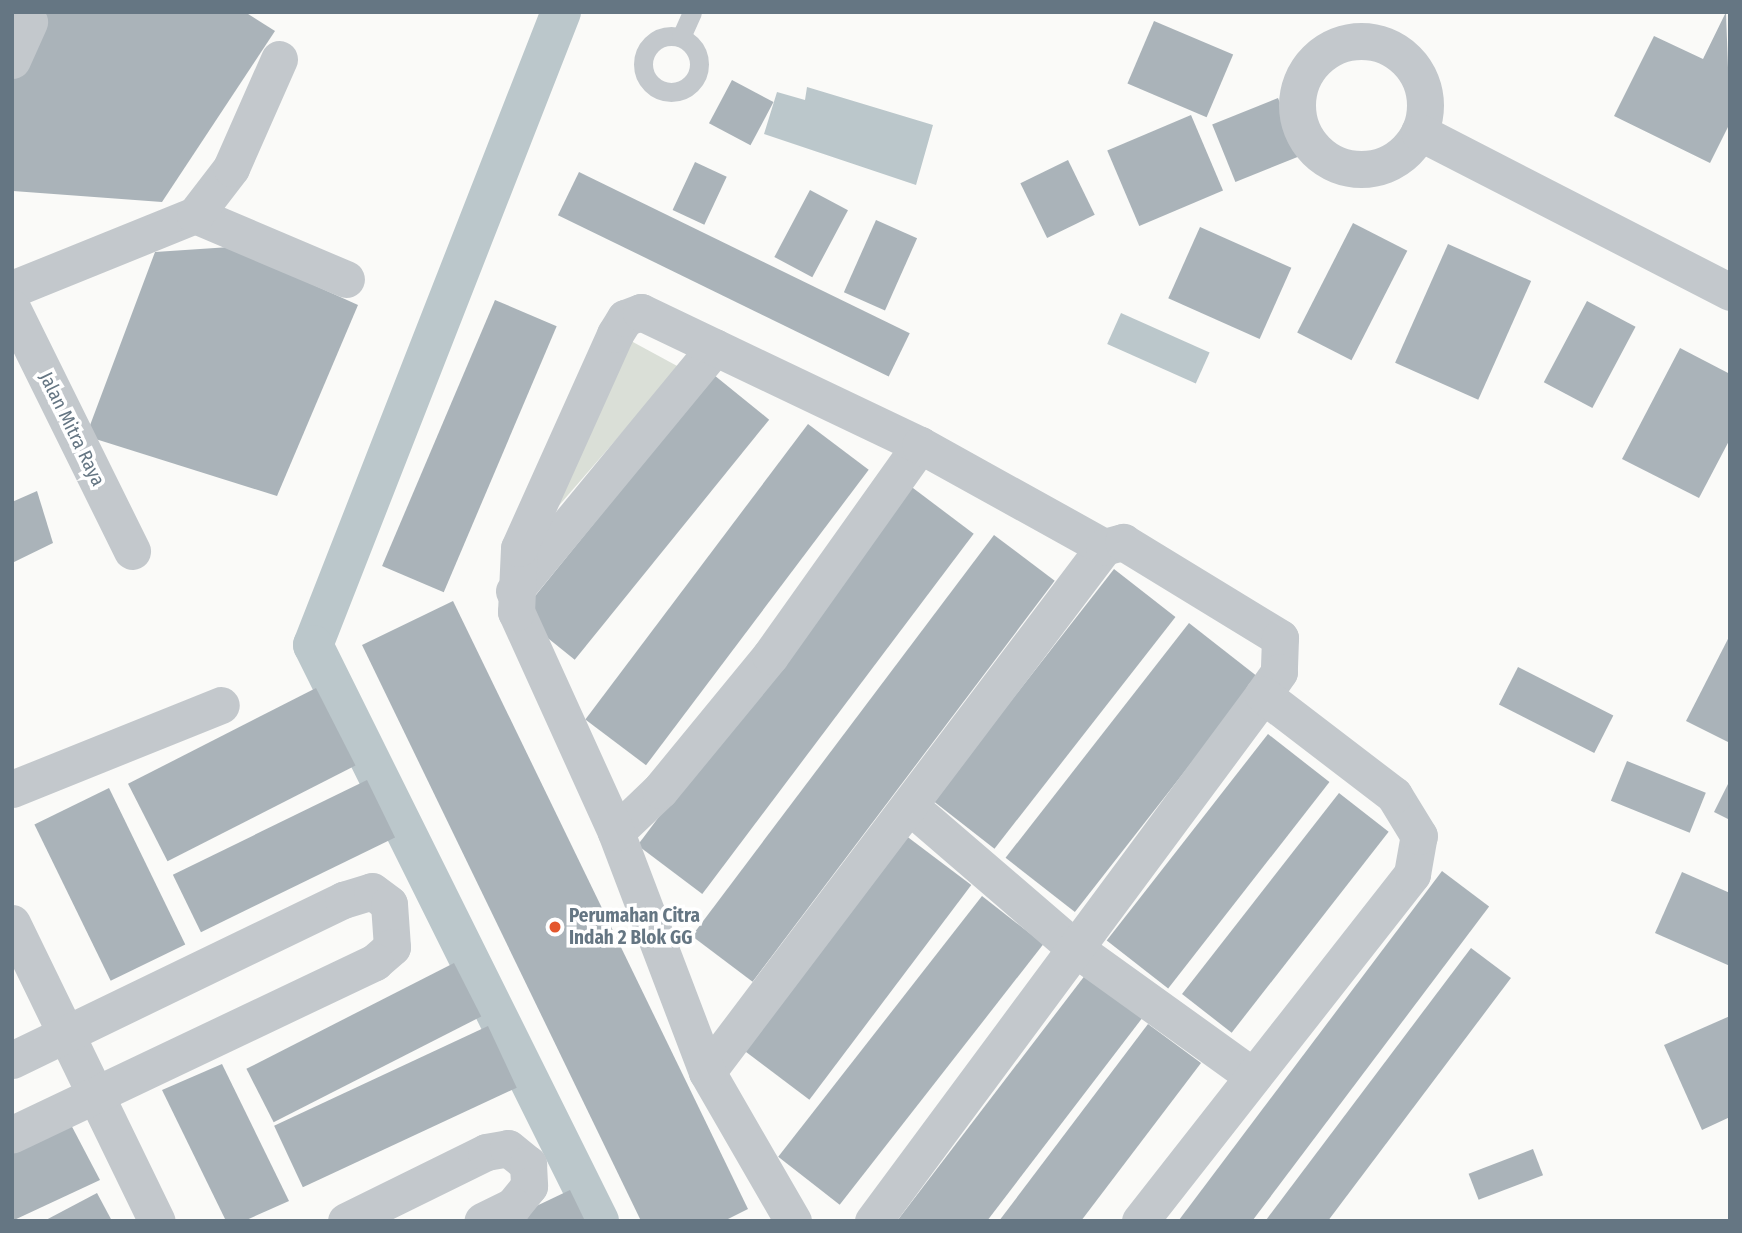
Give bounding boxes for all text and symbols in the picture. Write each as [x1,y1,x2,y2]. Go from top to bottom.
street label: Jalan Mitra Raya [35,368,109,490]
place label: Perumahan Citra Indah 2 Blok GG [569,905,700,949]
marker: Perumahan Citra Indah 2 Blok GG [547,919,563,935]

